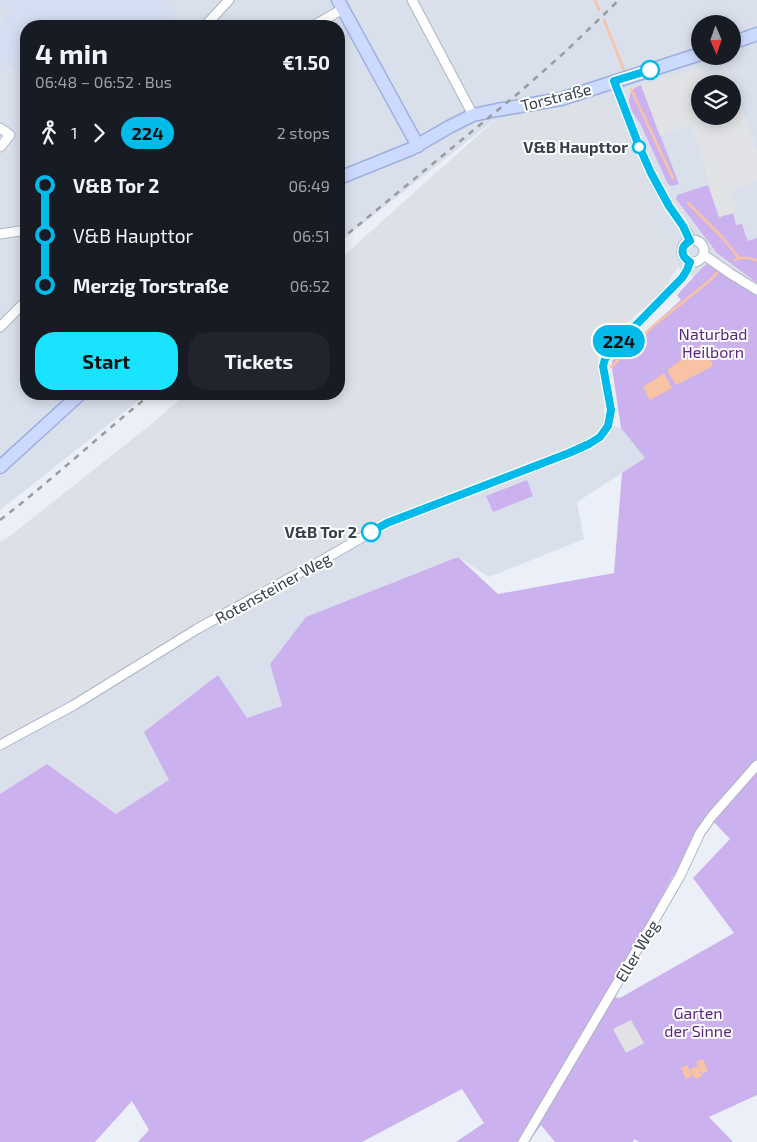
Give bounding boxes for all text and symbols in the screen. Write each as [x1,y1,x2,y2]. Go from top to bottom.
north arrow [691,15,741,65]
map controls [691,15,741,125]
text: 4 min [35,36,108,70]
text: €1.50 [282,51,330,74]
unlabelled marker [640,60,660,80]
text: 06:48 – 06:52 · Bus [35,72,172,91]
button: layers [691,75,741,125]
street label: Torstraße [519,79,593,114]
icon: walk [35,119,63,147]
icon: forward [85,119,113,147]
text: 224 [131,122,164,144]
text: 1 [71,123,77,142]
text: 2 stops [277,123,330,142]
place label: V&B Haupttor [523,137,628,156]
marker: V&B Haupttor [632,140,646,154]
text: V&B Tor 2 [73,174,159,197]
text: 06:49 [288,176,330,195]
text: V&B Haupttor [73,224,193,247]
text: 06:51 [292,226,330,245]
text: Merzig Torstraße [73,274,229,297]
text: 06:52 [290,276,330,295]
park label: Naturbad Heilborn [679,324,747,361]
line badge: 224 [590,325,648,357]
text: 224 [603,330,635,352]
button: Start [35,332,178,390]
button: Tickets [188,332,330,390]
place label: V&B Tor 2 [284,522,357,541]
marker: V&B Tor 2 [361,522,381,542]
street label: Rotensteiner Weg [212,548,334,627]
street label: Eller Weg [611,916,662,985]
park label: Garten der Sinne [664,1003,732,1040]

